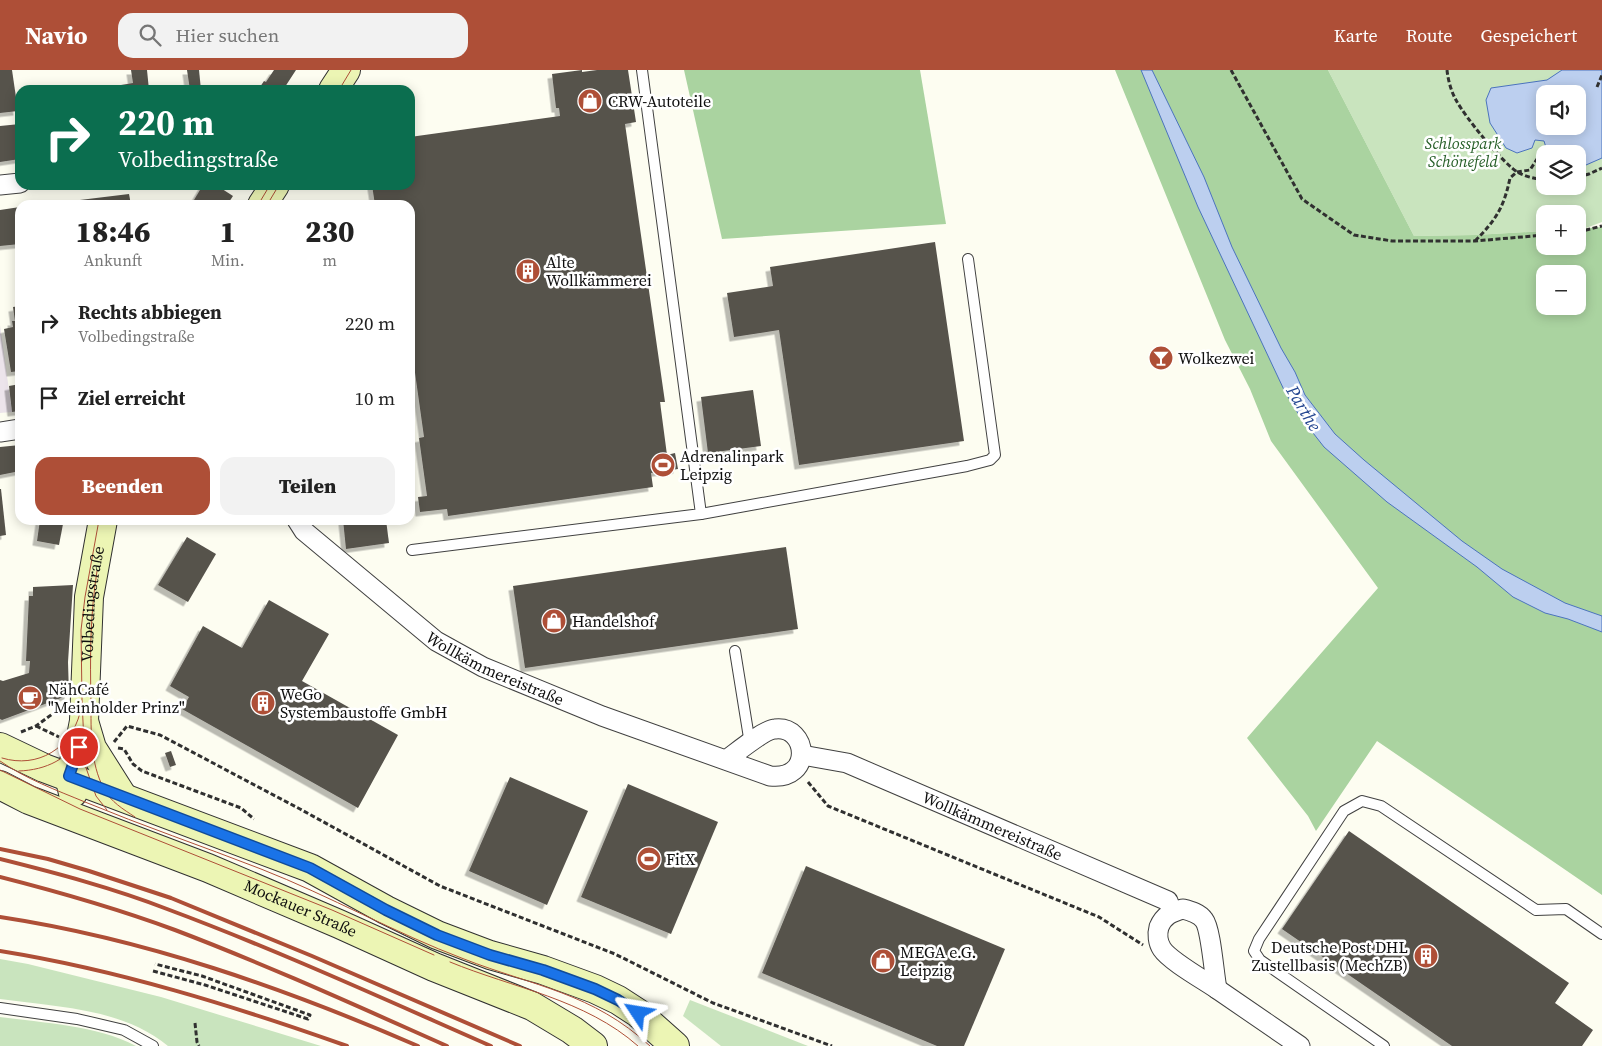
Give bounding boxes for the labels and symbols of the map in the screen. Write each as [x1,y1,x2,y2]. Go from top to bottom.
shop icon: CRW-Autoteile [577,88,603,114]
place label: CRW-Autoteile [608,90,711,112]
park label: Schlosspark Schönefeld [1425,132,1502,172]
place label: Alte Wollkämmerei [546,251,652,291]
building icon: Alte Wollkämmerei [515,258,541,284]
bar icon: Wolkezwei [1148,345,1174,371]
place label: Wolkezwei [1178,347,1255,369]
water label: Parthe [1280,380,1328,436]
place label: Adrenalinpark Leipzig [680,445,784,485]
sports icon: Adrenalinpark Leipzig [650,452,676,478]
street label: Volbedingstraße [75,544,109,663]
shop icon: Handelshof [541,608,567,634]
place label: Handelshof [572,610,656,632]
street label: Wollkämmereistraße [421,626,567,710]
place label: NähCafé "Meinholder Prinz" [48,678,185,718]
place label: WeGo Systembaustoffe GmbH [280,683,447,723]
cafe icon: NähCafé "Meinholder Prinz" [17,685,43,711]
building icon: WeGo Systembaustoffe GmbH [250,690,276,716]
pin [58,726,100,768]
street label: Wollkämmereistraße [919,786,1066,865]
sports icon: FitX [636,846,662,872]
place label: FitX [666,848,696,870]
street label: Mockauer Straße [241,874,361,942]
place label: Deutsche Post DHL Zustellbasis (MechZB) [1252,936,1408,976]
place label: MEGA e.G. Leipzig [900,941,976,981]
building icon: Deutsche Post DHL Zustellbasis (MechZB) [1413,943,1439,969]
shop icon: MEGA e.G. Leipzig [870,948,896,974]
position arrow [611,986,663,1038]

